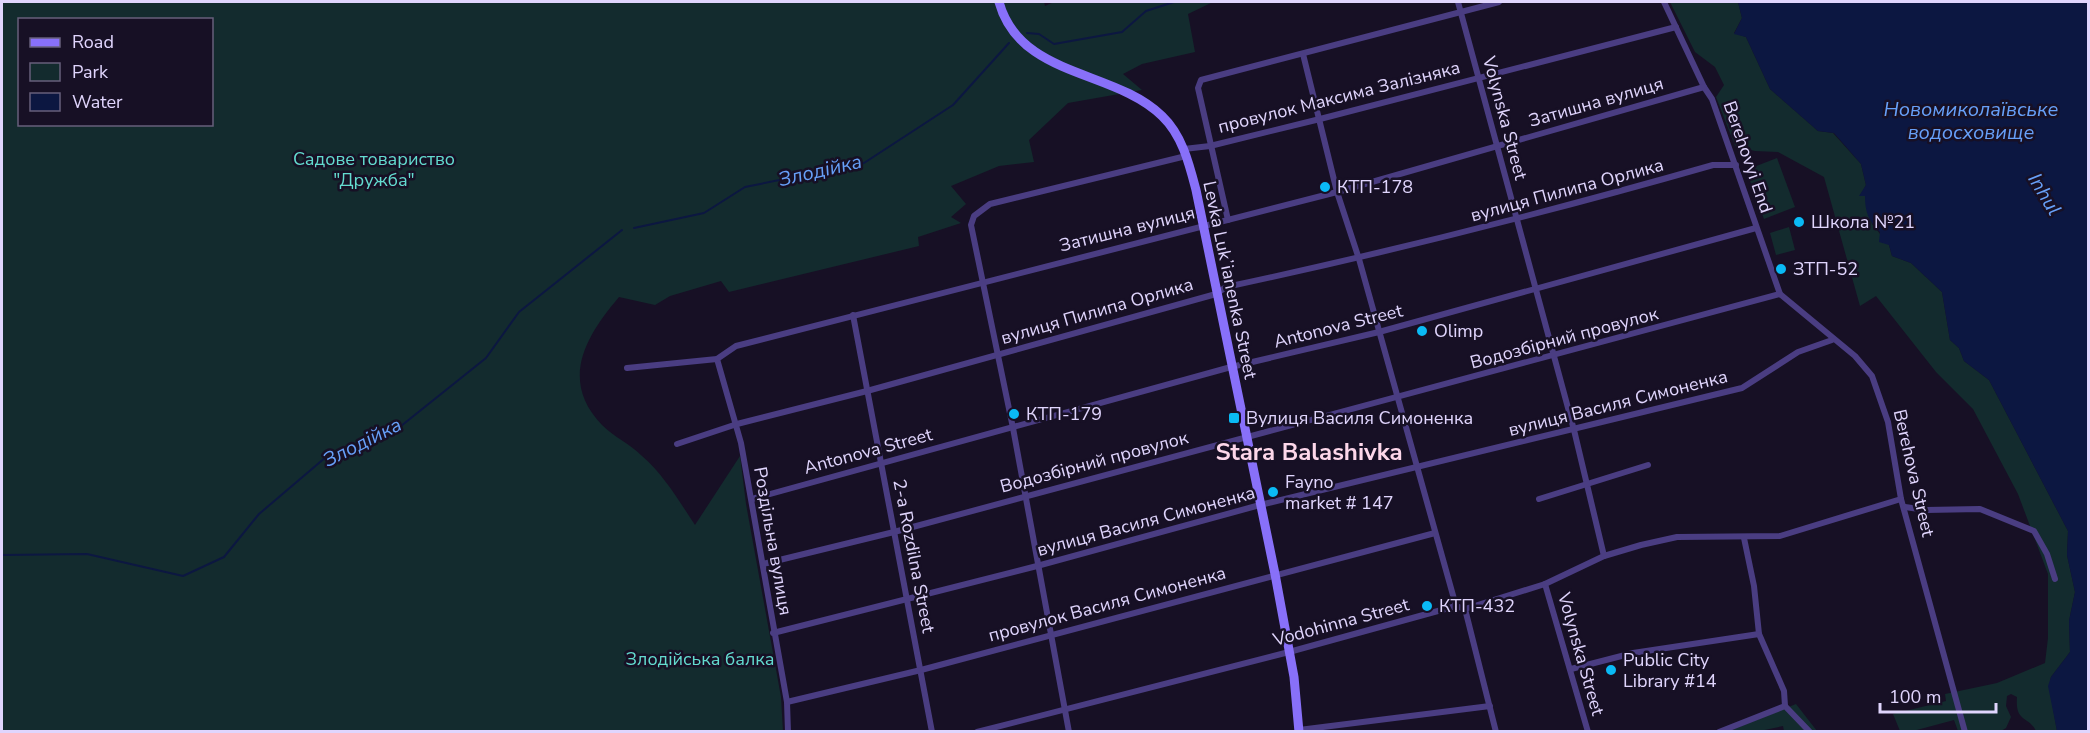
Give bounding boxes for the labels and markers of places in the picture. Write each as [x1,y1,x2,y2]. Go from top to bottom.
place label: КТП-178 [1337,175,1413,199]
marker: КТП-178 [1318,180,1332,194]
place label: Школа №21 [1811,210,1915,234]
marker: Школа №21 [1792,215,1806,229]
place label: ЗТП-52 [1793,257,1858,281]
marker: ЗТП-52 [1774,262,1788,276]
place label: Olimp [1434,319,1483,343]
marker: Olimp [1415,324,1429,338]
place label: КТП-179 [1026,402,1102,426]
place label: Вулиця Василя Симоненка [1246,406,1473,430]
marker: КТП-179 [1007,407,1021,421]
marker: Вулиця Василя Симоненка [1227,411,1241,425]
place label: Fayno market # 147 [1285,470,1393,515]
marker: Fayno market # 147 [1266,485,1280,499]
place label: КТП-432 [1439,594,1515,618]
marker: КТП-432 [1420,599,1434,613]
place label: Public City Library #14 [1623,648,1717,693]
marker: Public City Library #14 [1604,663,1618,677]

